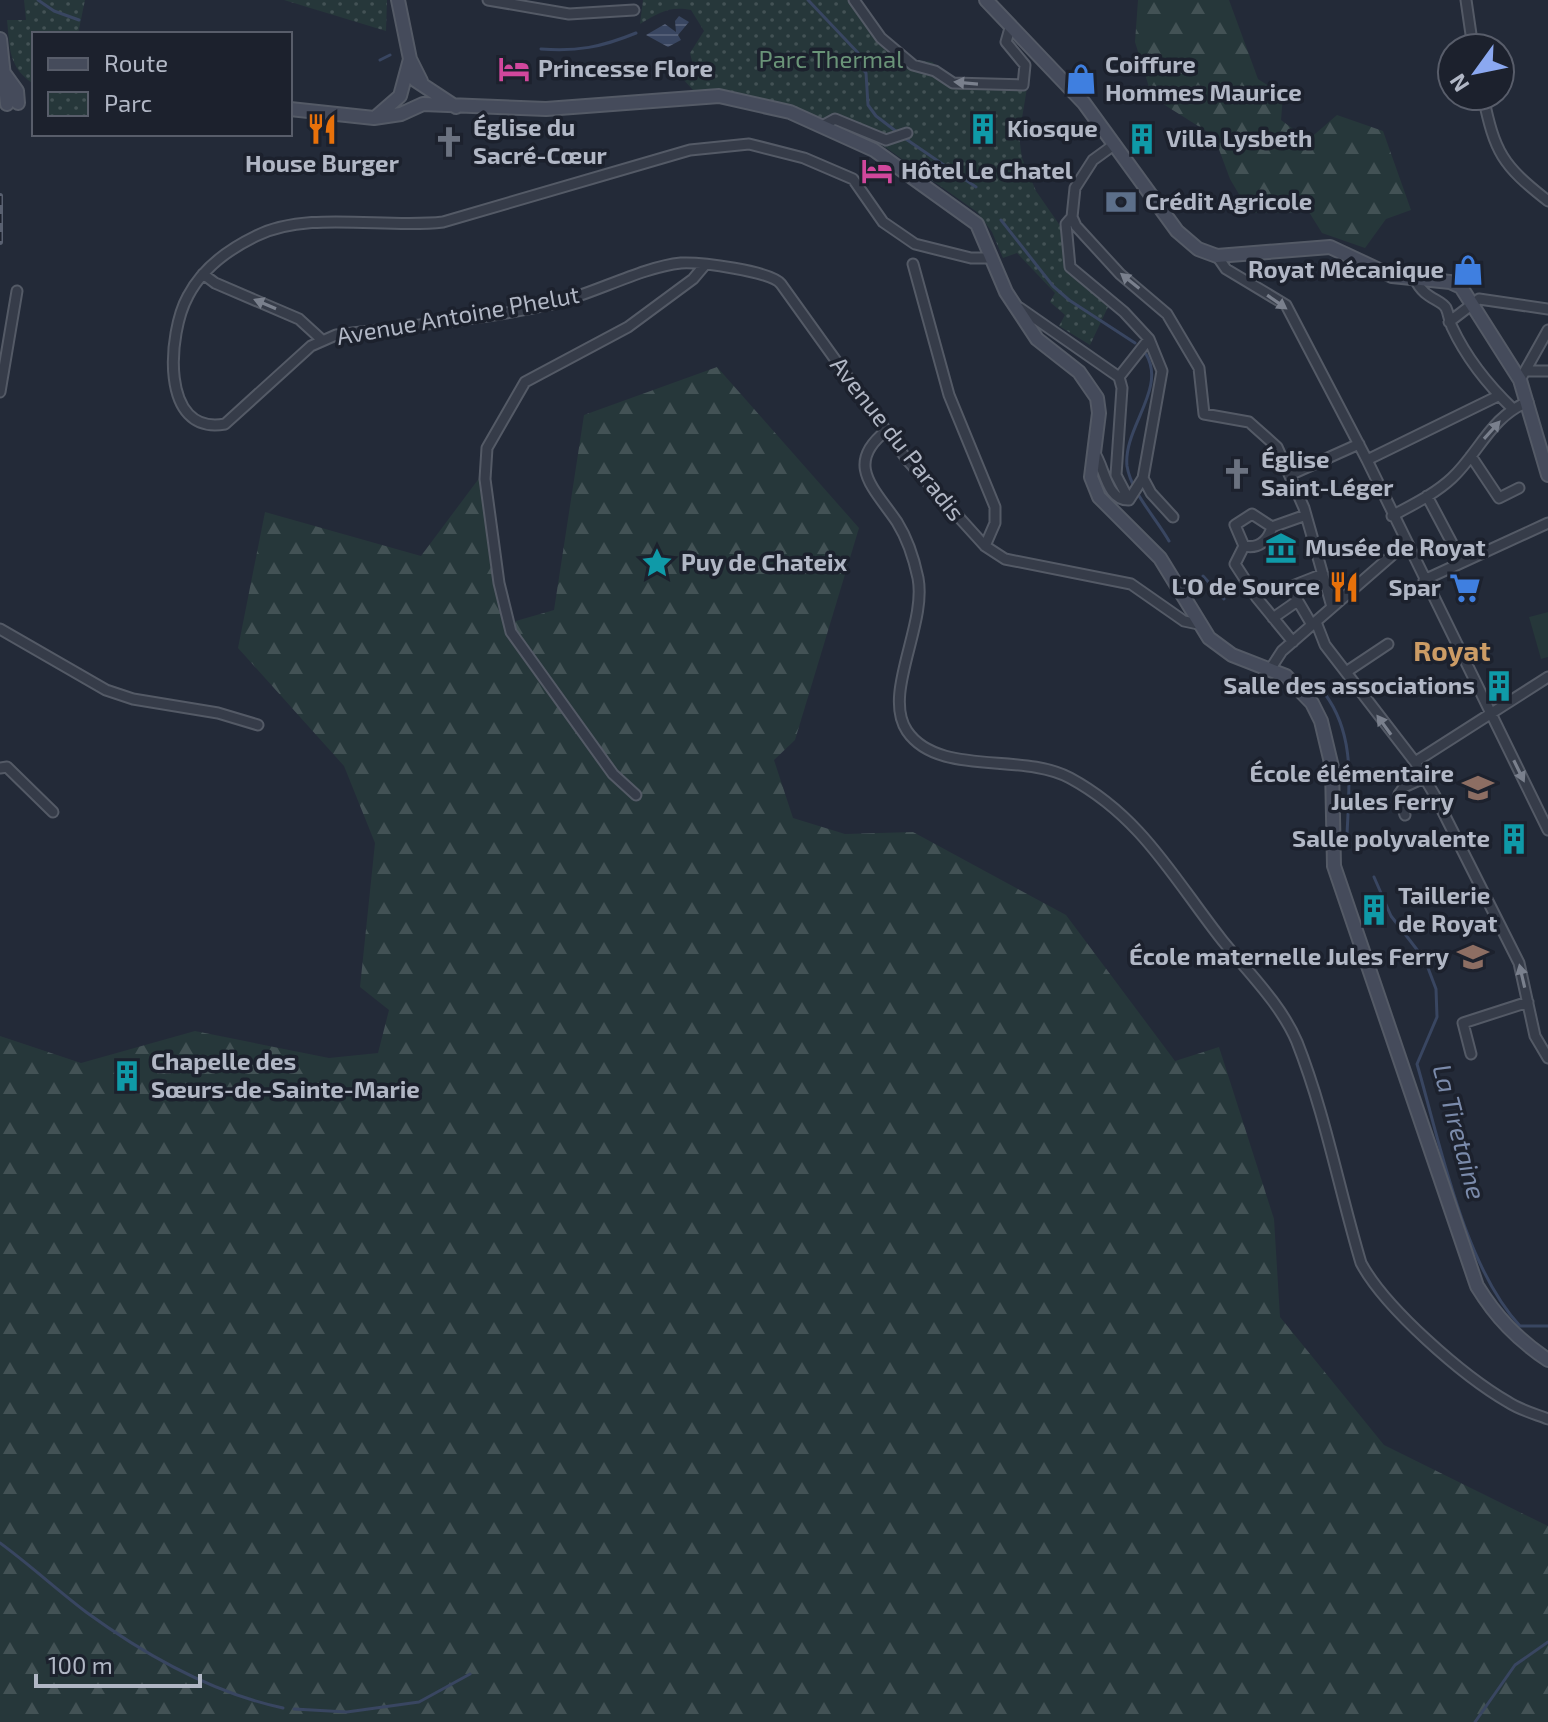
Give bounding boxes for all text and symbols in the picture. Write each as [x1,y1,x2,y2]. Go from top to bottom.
legend [32,32,292,136]
north arrow [1436,32,1516,112]
park label: Parc Thermal [759,44,903,73]
text: Route [104,48,168,77]
place label: Coiffure Hommes Maurice [1105,49,1302,106]
hotel icon: Princesse Flore [497,52,531,86]
place label: Princesse Flore [538,53,713,82]
shop icon: Coiffure Hommes Maurice [1064,62,1098,96]
text: N [1443,70,1474,97]
one-way arrow [953,76,978,89]
text: Parc [104,88,152,117]
restaurant icon: House Burger [305,112,339,146]
place label: Église du Sacré-Cœur [473,112,608,169]
building icon: Kiosque [966,112,1000,146]
place label: Kiosque [1007,113,1098,142]
building icon: Villa Lysbeth [1125,122,1159,156]
place label: Villa Lysbeth [1166,123,1312,152]
church icon: Église du Sacré-Cœur [432,125,466,159]
place label: House Burger [245,148,400,177]
hotel icon: Hôtel Le Chatel [860,154,894,188]
place label: Hôtel Le Chatel [901,155,1073,184]
bank icon: Crédit Agricole [1104,185,1138,219]
place label: Crédit Agricole [1145,186,1312,215]
shop icon: Royat Mécanique [1451,253,1485,287]
place label: Royat Mécanique [1248,254,1444,283]
one-way arrow [1120,273,1140,290]
street label: Avenue Antoine Phelut [334,279,581,350]
one-way arrow [1266,294,1288,310]
one-way arrow [253,298,276,311]
street label: Avenue du Paradis [825,350,971,526]
one-way arrow [1483,420,1500,440]
place label: Église Saint-Léger [1261,444,1394,501]
church icon: Église Saint-Léger [1220,457,1254,491]
museum icon: Musée de Royat [1264,531,1298,565]
place label: Musée de Royat [1305,532,1486,561]
place icon: Puy de Chateix [640,546,674,580]
place label: Puy de Chateix [681,547,848,576]
restaurant icon: L'O de Source [1327,570,1361,604]
place label: L'O de Source [1171,571,1320,600]
supermarket icon: Spar [1448,571,1482,605]
place label: Spar [1389,572,1442,601]
district label: Royat [1413,633,1491,667]
building icon: Salle des associations [1482,669,1516,703]
place label: Salle des associations [1223,670,1475,699]
one-way arrow [1377,714,1392,735]
place label: École élémentaire Jules Ferry [1250,758,1454,815]
one-way arrow [1513,760,1526,783]
school or university icon: École élémentaire Jules Ferry [1461,771,1495,805]
building icon: Salle polyvalente [1497,822,1531,856]
place label: Salle polyvalente [1292,823,1490,852]
place label: Taillerie de Royat [1398,880,1497,937]
building icon: Taillerie de Royat [1357,893,1391,927]
school or university icon: École maternelle Jules Ferry [1456,940,1490,974]
place label: École maternelle Jules Ferry [1129,941,1449,970]
one-way arrow [1515,963,1528,988]
place label: Chapelle des Sœurs-de-Sainte-Marie [151,1046,420,1103]
building icon: Chapelle des Sœurs-de-Sainte-Marie [110,1059,144,1093]
water label: La Tiretaine [1428,1061,1493,1203]
scale bar [36,1638,200,1688]
text: 100 m [48,1650,113,1679]

